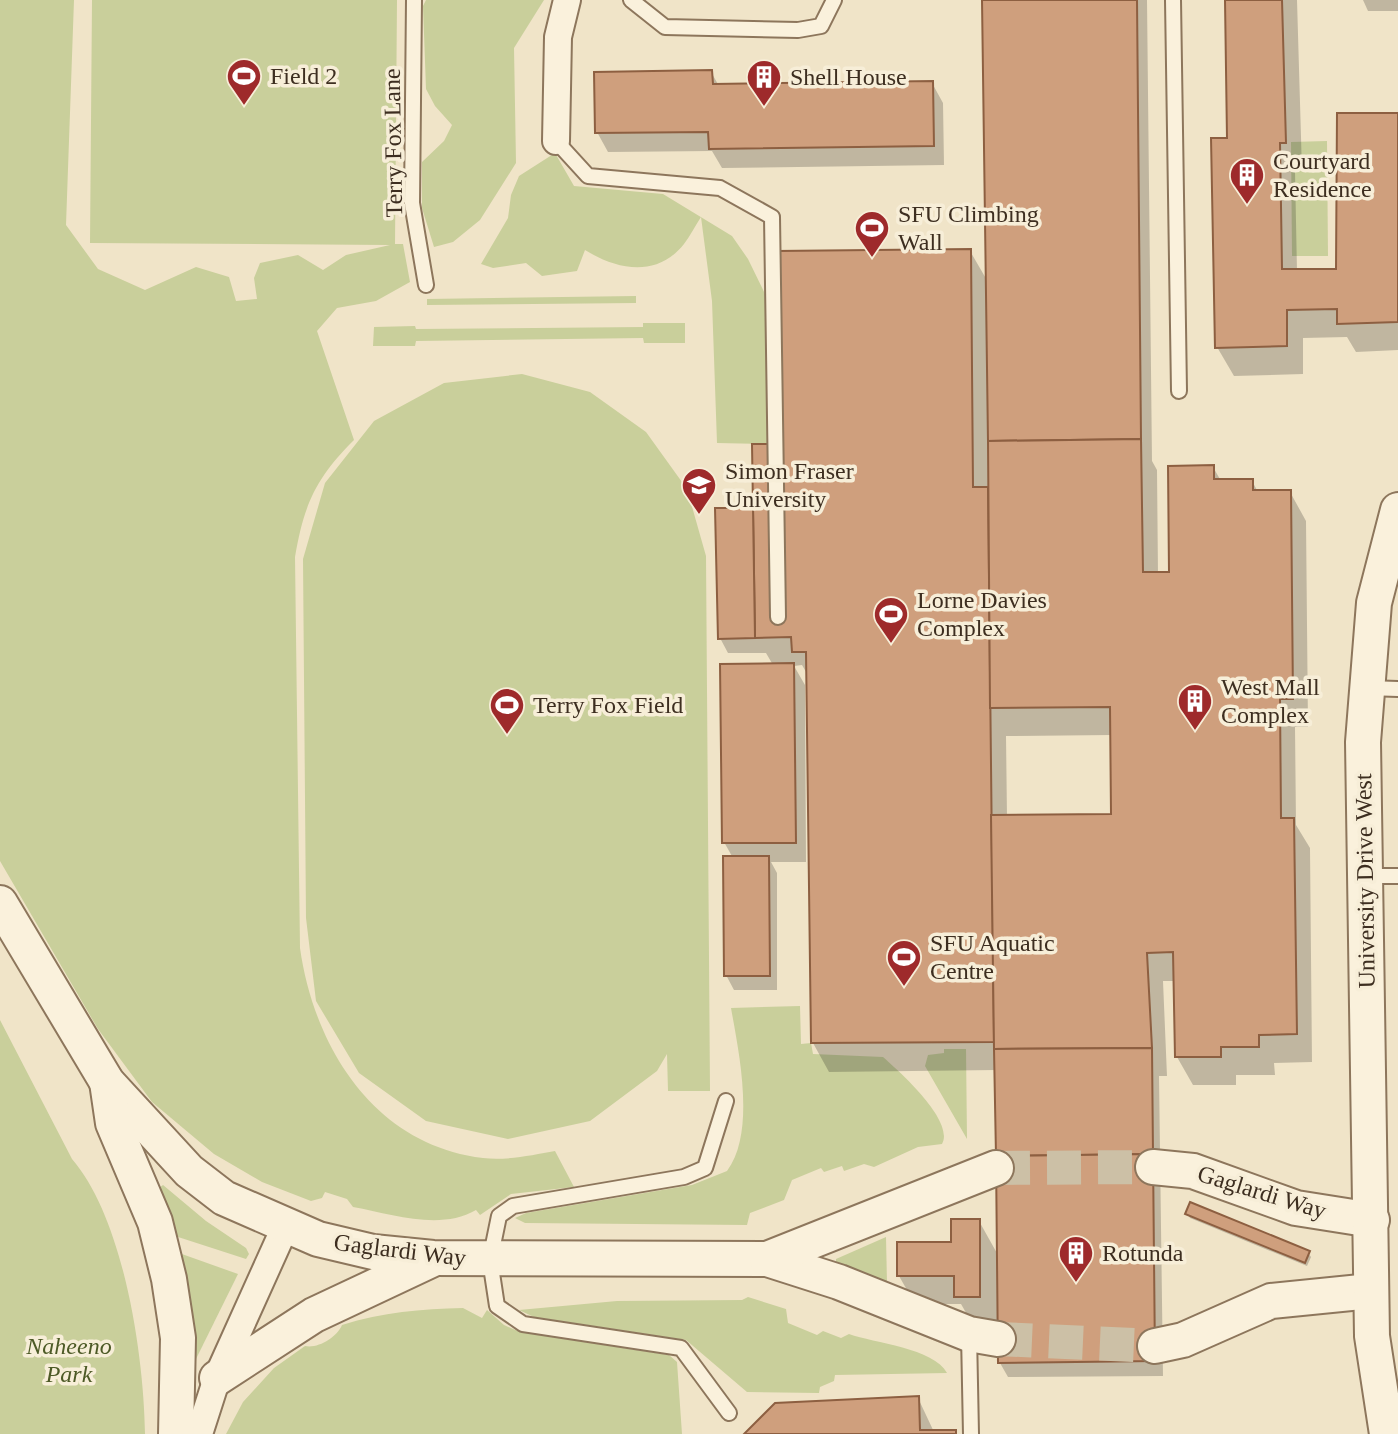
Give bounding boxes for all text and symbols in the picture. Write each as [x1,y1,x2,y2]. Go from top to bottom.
sports icon: Field 2 [225,57,263,107]
building icon: Shell House [745,58,783,108]
place label: Field 2 [270,63,337,89]
place label: Shell House [790,64,907,90]
street label: Terry Fox Lane [379,68,407,218]
place label: Courtyard Residence [1273,148,1372,202]
building icon: Courtyard Residence [1228,156,1266,206]
place label: SFU Climbing Wall [898,201,1039,255]
sports icon: SFU Climbing Wall [853,209,891,259]
place label: Simon Fraser University [725,458,854,512]
school or university icon: Simon Fraser University [680,466,718,516]
place label: Lorne Davies Complex [917,587,1047,641]
sports icon: Lorne Davies Complex [872,595,910,645]
place label: West Mall Complex [1221,674,1320,728]
building icon: West Mall Complex [1176,682,1214,732]
sports icon: Terry Fox Field [488,686,526,736]
place label: Terry Fox Field [533,692,683,718]
street label: University Drive West [1350,773,1380,989]
place label: SFU Aquatic Centre [930,930,1055,984]
sports icon: SFU Aquatic Centre [885,938,923,988]
street label: Gaglardi Way [1195,1160,1329,1224]
street label: Gaglardi Way [332,1229,468,1271]
building icon: Rotunda [1057,1234,1095,1284]
place label: Rotunda [1102,1240,1184,1266]
park label: Naheeno Park [25,1333,112,1387]

